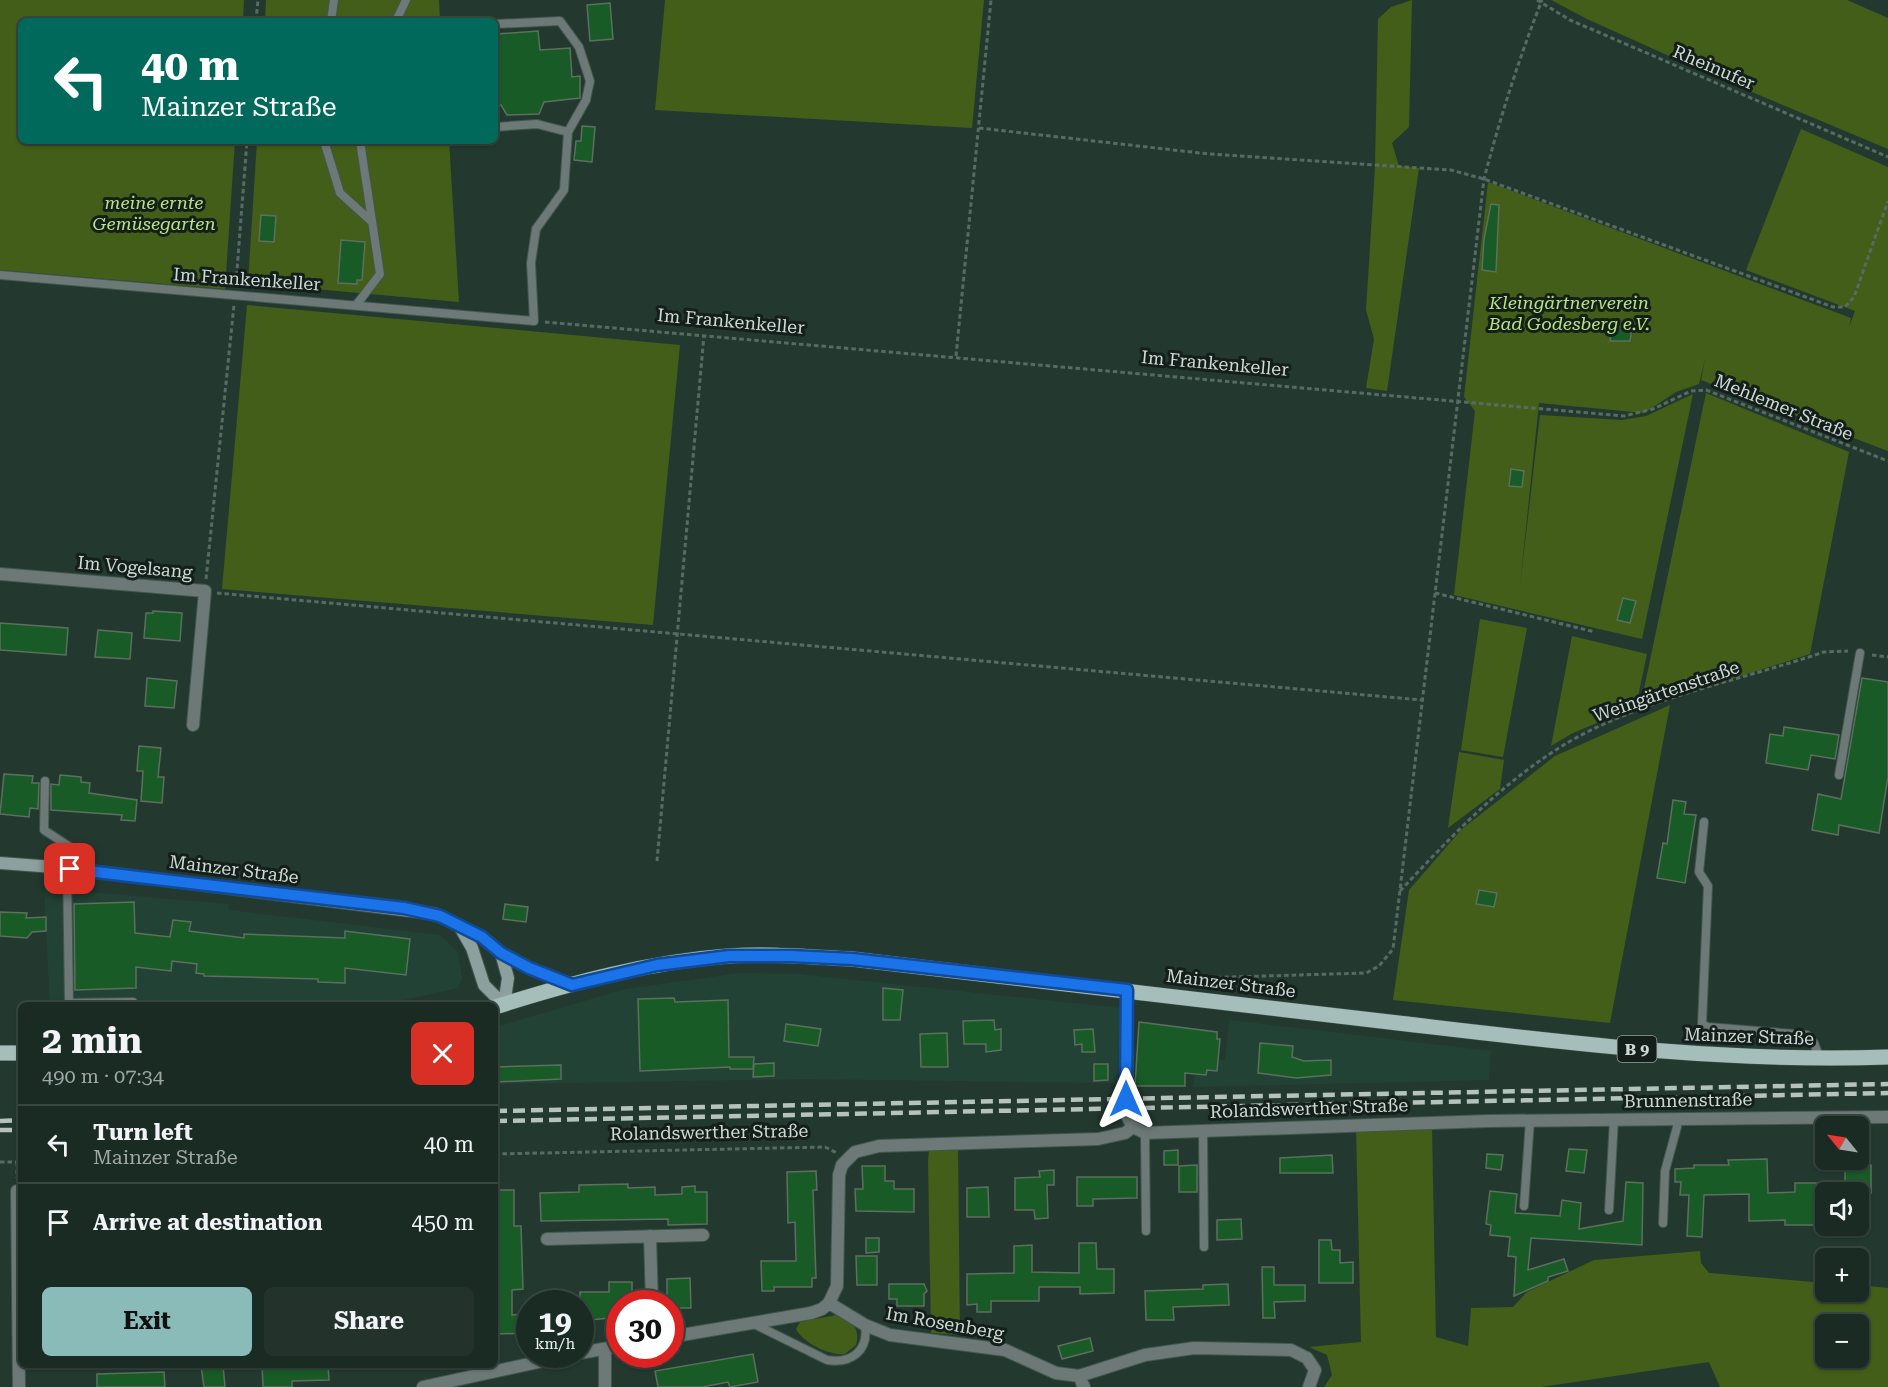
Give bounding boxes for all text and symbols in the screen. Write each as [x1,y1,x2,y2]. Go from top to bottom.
street label: Rheinufer [1670,40,1758,94]
text: 40 m [141,41,239,90]
icon: left [42,42,120,120]
text: Mainzer Straße [141,91,336,123]
park label: meine ernte Gemüsegarten [92,192,216,234]
street label: Im Frankenkeller [173,263,321,295]
park label: Kleingärtnerverein Bad Godesberg e.V. [1487,292,1650,334]
street label: Im Frankenkeller [656,304,806,338]
street label: Im Frankenkeller [1140,346,1290,380]
street label: Mehlemer Straße [1712,370,1856,444]
street label: Im Vogelsang [77,552,194,583]
street label: Weingärtenstraße [1590,656,1742,726]
pin [44,843,95,894]
street label: Mainzer Straße [168,851,300,887]
icon: arrive [53,852,86,885]
street label: Mainzer Straße [1165,965,1297,1001]
text: 2 min [42,1020,142,1062]
button: close [411,1022,474,1085]
street label: Mainzer Straße [1684,1023,1815,1049]
road number: B 9 [1618,1036,1656,1062]
text: 490 m · 07:34 [42,1064,164,1088]
position arrow [1094,1067,1158,1131]
street label: Brunnenstraße [1623,1088,1753,1112]
street label: Rolandswerther Straße [1209,1094,1409,1122]
north arrow [1815,1116,1869,1170]
map controls [1815,1116,1869,1368]
text: Turn left [93,1120,193,1145]
street label: Rolandswerther Straße [610,1120,808,1144]
icon: left [42,1128,75,1161]
text: 40 m [424,1132,474,1157]
text: Mainzer Straße [93,1145,238,1169]
button: sound [1815,1182,1869,1236]
icon: arrive [42,1206,75,1239]
text: Arrive at destination [93,1210,322,1235]
text: 450 m [411,1210,474,1235]
button: + [1815,1248,1869,1302]
button: Exit [42,1287,252,1356]
button: Share [264,1287,474,1356]
speed limit sign: 30 [606,1290,684,1368]
street label: Im Rosenberg [884,1302,1006,1344]
text: 19 [538,1304,572,1339]
button: − [1815,1314,1869,1368]
text: km/h [535,1335,575,1353]

